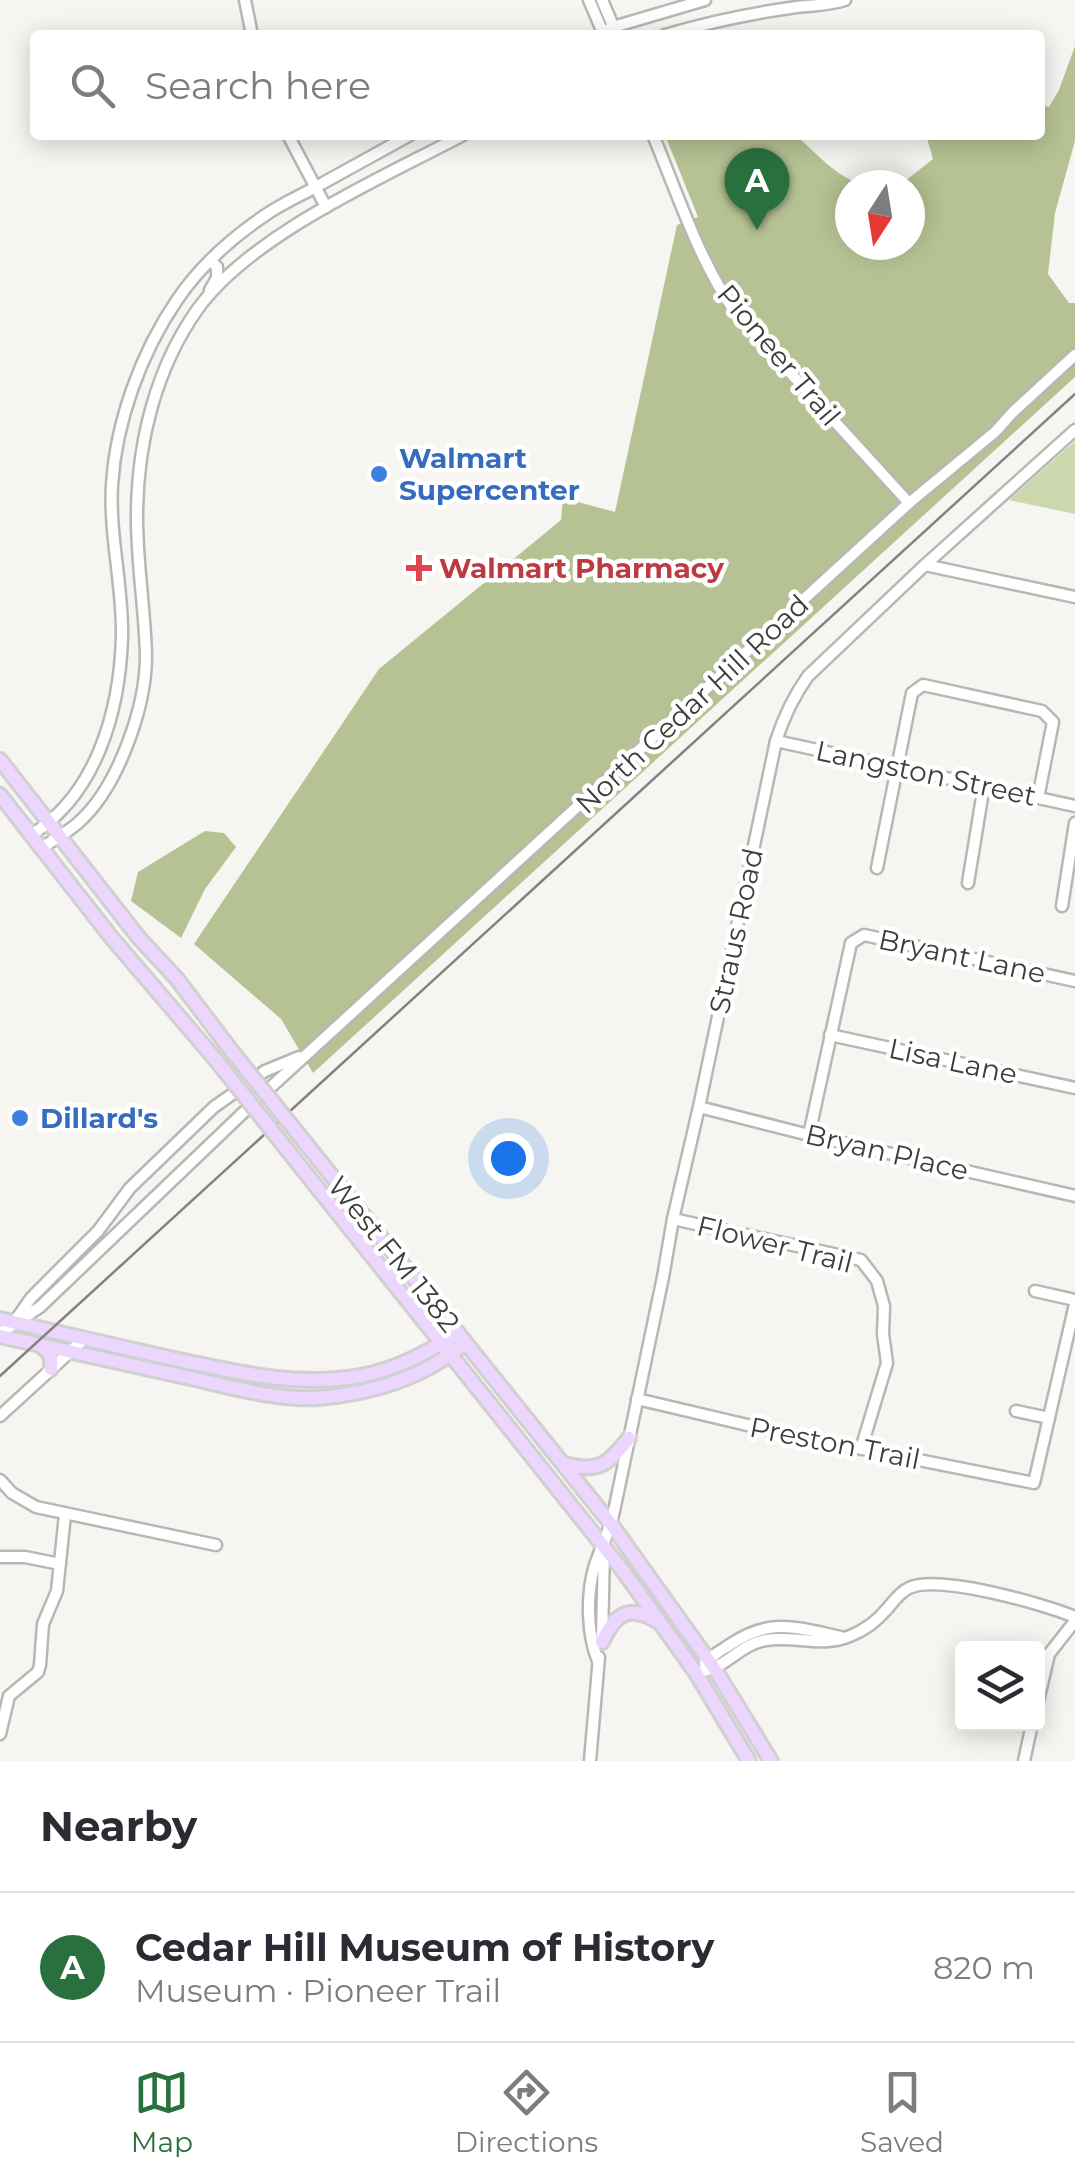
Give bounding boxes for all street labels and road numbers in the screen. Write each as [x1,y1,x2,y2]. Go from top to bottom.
street label: Pioneer Trail [710,277,848,433]
street label: North Cedar Hill Road [569,587,815,821]
street label: Langston Street [813,733,1039,813]
street label: Straus Road [702,845,770,1017]
street label: Bryant Lane [875,922,1049,990]
street label: Lisa Lane [886,1031,1020,1091]
street label: Bryan Place [802,1117,972,1187]
street label: West FM 1382 [321,1169,467,1339]
street label: Flower Trail [694,1208,856,1280]
street label: Preston Trail [747,1410,923,1476]

